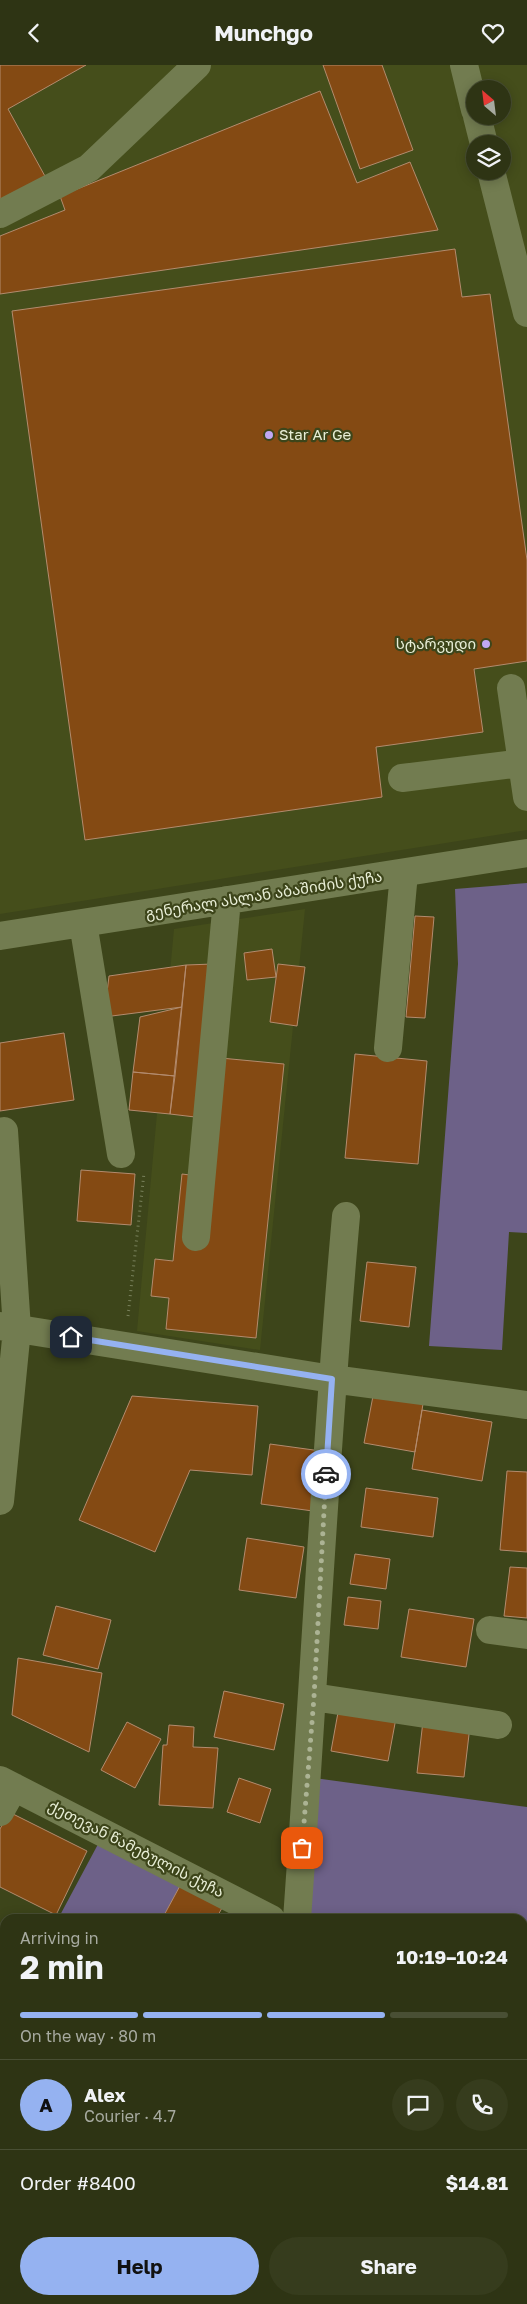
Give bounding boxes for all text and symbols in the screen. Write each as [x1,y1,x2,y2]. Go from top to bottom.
icon: back [20,19,48,47]
text: Munchgo [214,19,313,46]
icon: heart [479,19,507,47]
north arrow [466,80,511,125]
map controls [466,80,511,180]
button: layers [466,135,511,180]
place label: Star Ar Ge [279,425,352,443]
marker: Star Ar Ge [263,429,275,441]
place label: სტარვუდი [396,634,476,653]
marker: სტარვუდი [480,638,492,650]
street label: გენერალ ასლან აბაშიძის ქუჩა [144,866,384,923]
pin [50,1316,92,1358]
icon: home [57,1323,85,1351]
courier [301,1449,351,1499]
icon: car [312,1460,340,1488]
street label: ქეთევან წამებულის ქუჩა [45,1796,227,1901]
pin [281,1827,323,1869]
icon: bag [288,1834,316,1862]
text: Arriving in [20,1928,99,1948]
text: 10:19–10:24 [396,1945,508,1968]
text: 2 min [20,1948,104,1986]
text: On the way · 80 m [20,2026,156,2046]
button: chat [392,2079,444,2131]
button: phone [456,2079,508,2131]
text: Alex [84,2083,125,2106]
text: A [39,2093,53,2116]
text: Courier · 4.7 [84,2106,176,2126]
text: Order #8400 [20,2171,136,2194]
text: $14.81 [446,2171,508,2194]
button: Help [20,2237,259,2295]
button: Share [269,2237,508,2295]

